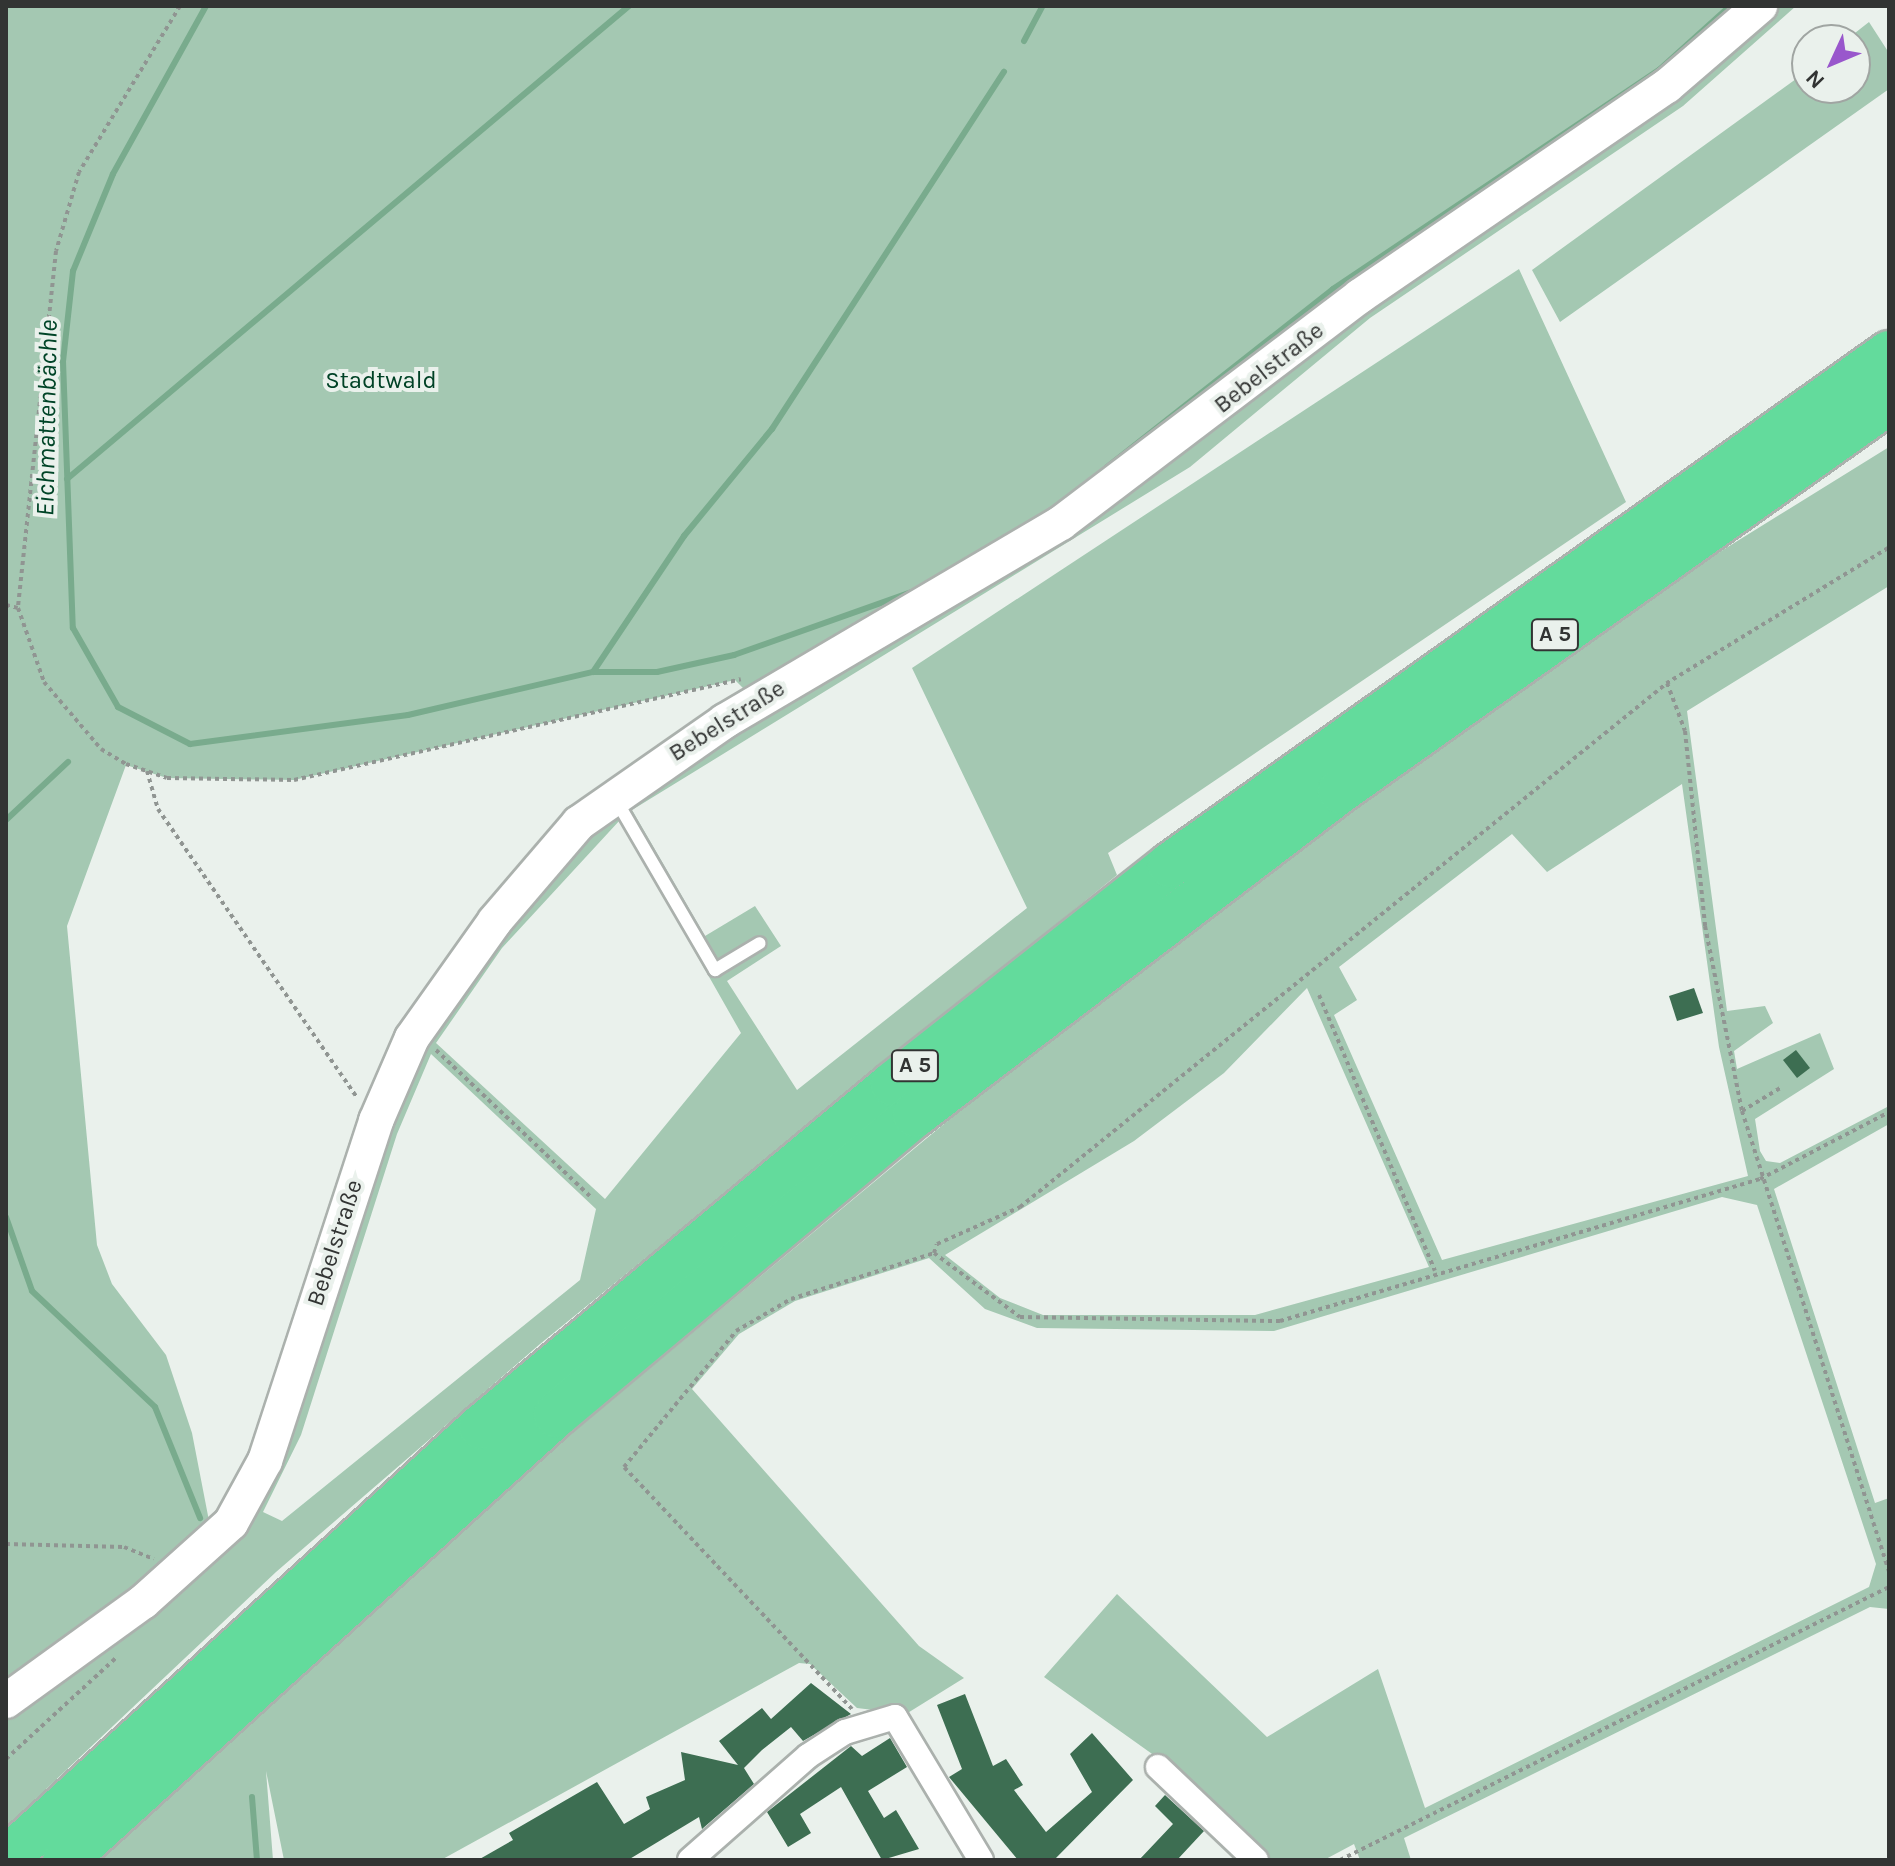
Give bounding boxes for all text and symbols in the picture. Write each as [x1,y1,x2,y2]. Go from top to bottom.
north arrow [1791,24,1871,104]
text: N [1800,65,1830,94]
street label: Bebelstraße [1208,316,1330,420]
water label: Eichmattenbächle [30,319,64,517]
park label: Stadtwald [325,367,437,395]
road number: A 5 [1529,617,1581,653]
street label: Bebelstraße [664,674,790,768]
road number: A 5 [889,1048,941,1084]
street label: Bebelstraße [301,1176,369,1310]

